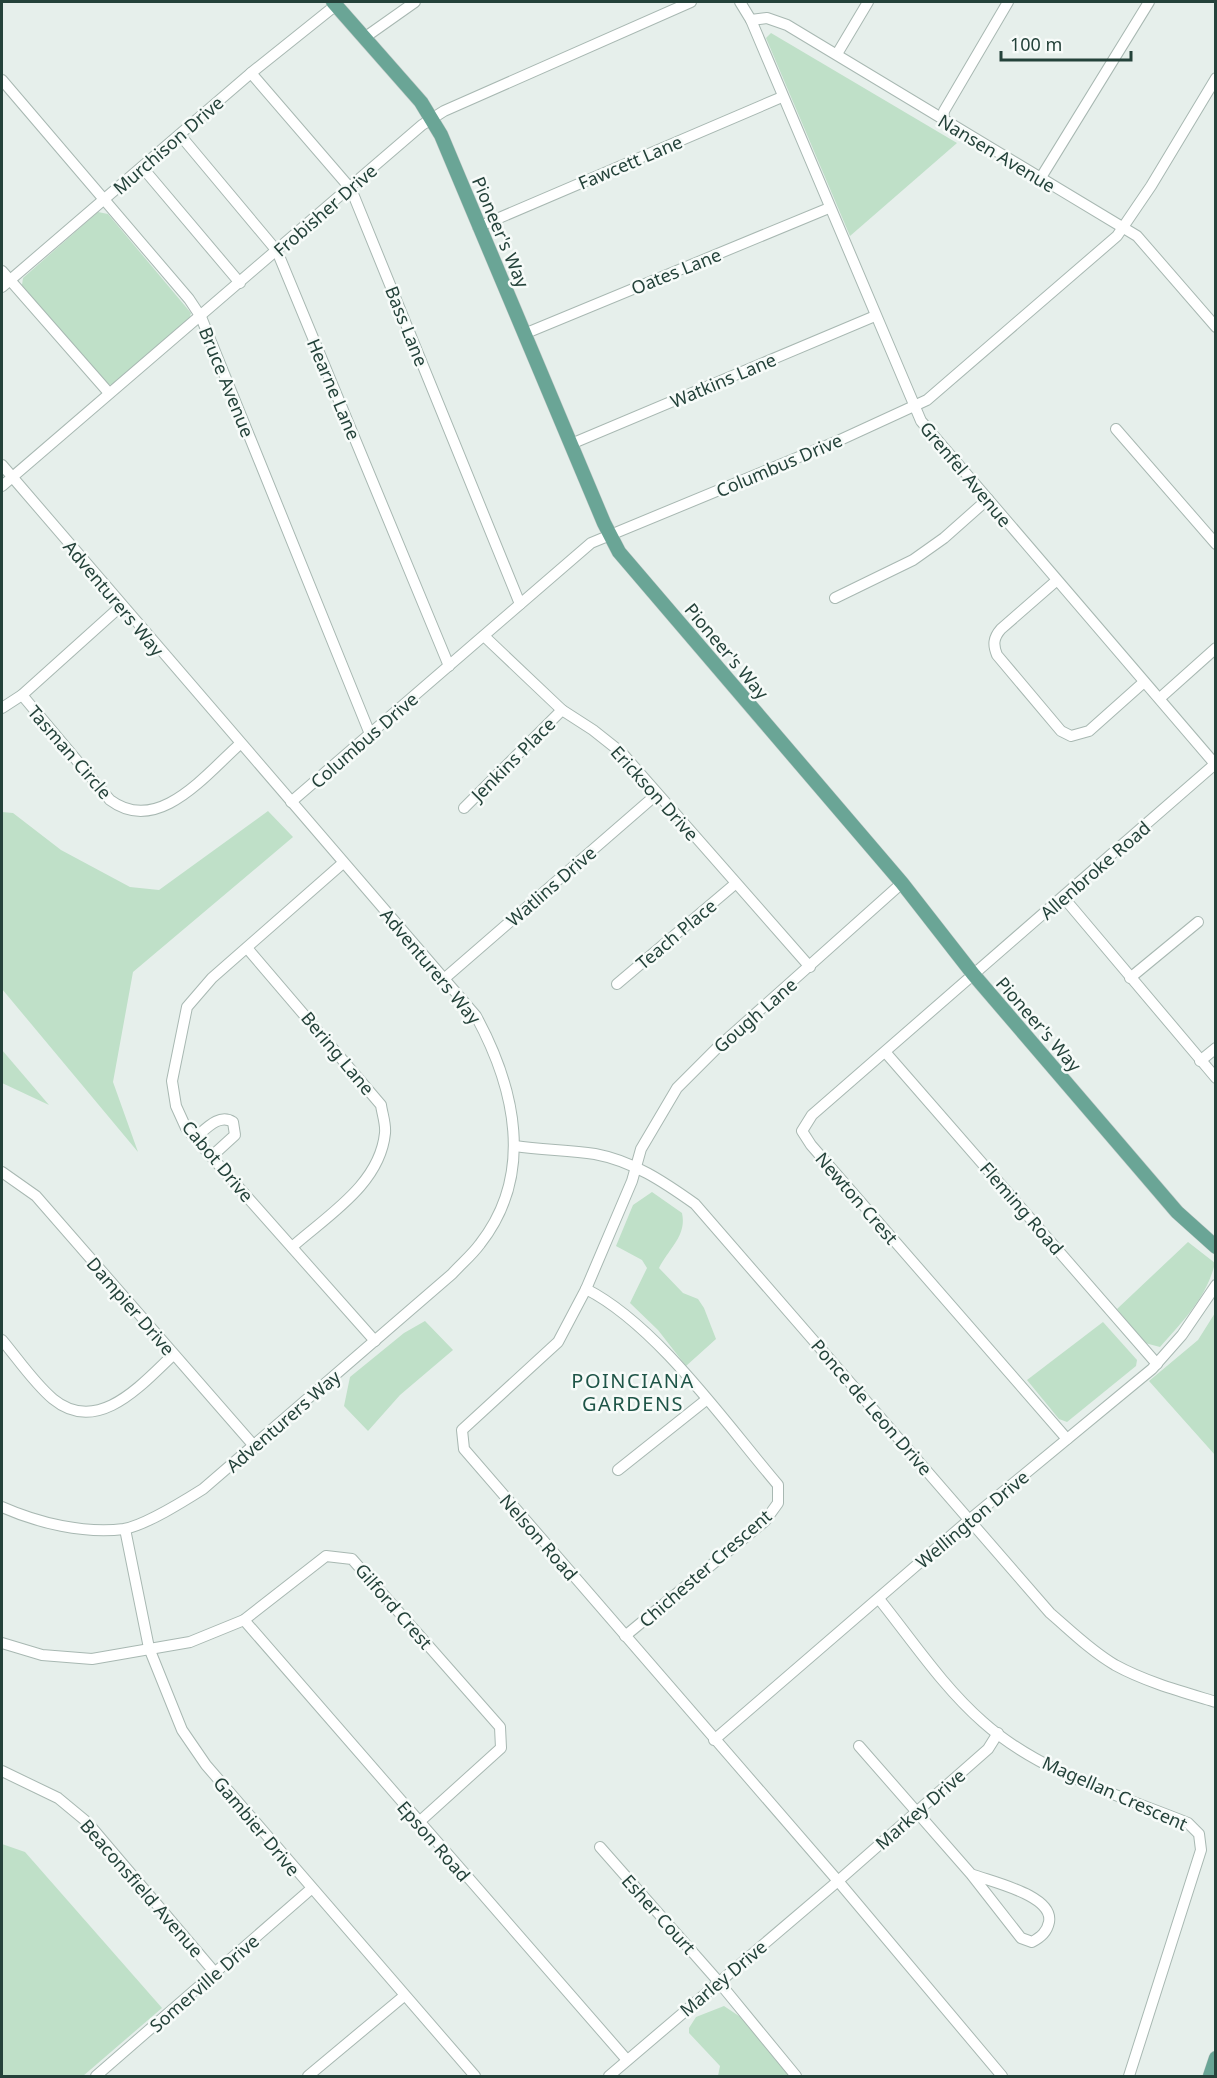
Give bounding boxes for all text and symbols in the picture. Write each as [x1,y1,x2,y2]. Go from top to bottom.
scale bar [1001,24,1132,62]
text: 100 m [1010,32,1062,56]
street label: Murchison Drive [108,90,228,200]
street label: Nansen Avenue [934,109,1060,197]
street label: Fawcett Lane [574,129,686,195]
street label: Frobisher Drive [268,158,382,262]
street label: Pioneer's Way [467,173,536,292]
street label: Oates Lane [627,242,725,300]
street label: Bass Lane [380,282,434,370]
street label: Bruce Avenue [194,323,260,441]
street label: Hearne Lane [302,335,366,443]
street label: Watkins Lane [667,347,779,413]
street label: Grenfel Avenue [915,416,1017,532]
street label: Columbus Drive [712,428,846,502]
street label: Adventurers Way [58,535,170,662]
street label: Pioneer's Way [680,598,775,705]
street label: Columbus Drive [305,687,423,793]
street label: Tasman Circle [23,700,117,804]
street label: Jenkins Place [464,712,560,808]
street label: Erickson Drive [606,740,704,846]
street label: Allenbroke Road [1035,815,1155,925]
street label: Watlins Drive [501,840,601,932]
street label: Teach Place [631,893,721,975]
street label: Adventurers Way [375,903,487,1030]
street label: Pioneer's Way [991,971,1087,1077]
street label: Gough Lane [708,972,802,1058]
street label: Bering Lane [296,1006,380,1100]
street label: Cabot Drive [177,1115,259,1207]
street label: Newton Crest [810,1147,904,1249]
street label: Fleming Road [975,1156,1069,1260]
street label: Dampier Drive [82,1252,180,1360]
street label: Ponce de Leon Drive [806,1334,938,1480]
street label: Adventurers Way [221,1364,346,1477]
district label: POINCIANA GARDENS [571,1367,695,1417]
street label: Wellington Drive [911,1465,1033,1573]
street label: Nelson Road [495,1489,583,1585]
street label: Chichester Crescent [634,1503,777,1632]
street label: Gilford Crest [350,1558,438,1654]
street label: Magellan Crescent [1039,1750,1192,1836]
street label: Markey Drive [870,1763,970,1855]
street label: Gambier Drive [208,1771,306,1881]
street label: Epson Road [392,1796,476,1886]
street label: Beaconsfield Avenue [75,1814,209,1962]
street label: Esher Court [617,1869,701,1959]
street label: Somerville Drive [144,1929,264,2037]
street label: Marley Drive [674,1935,772,2021]

